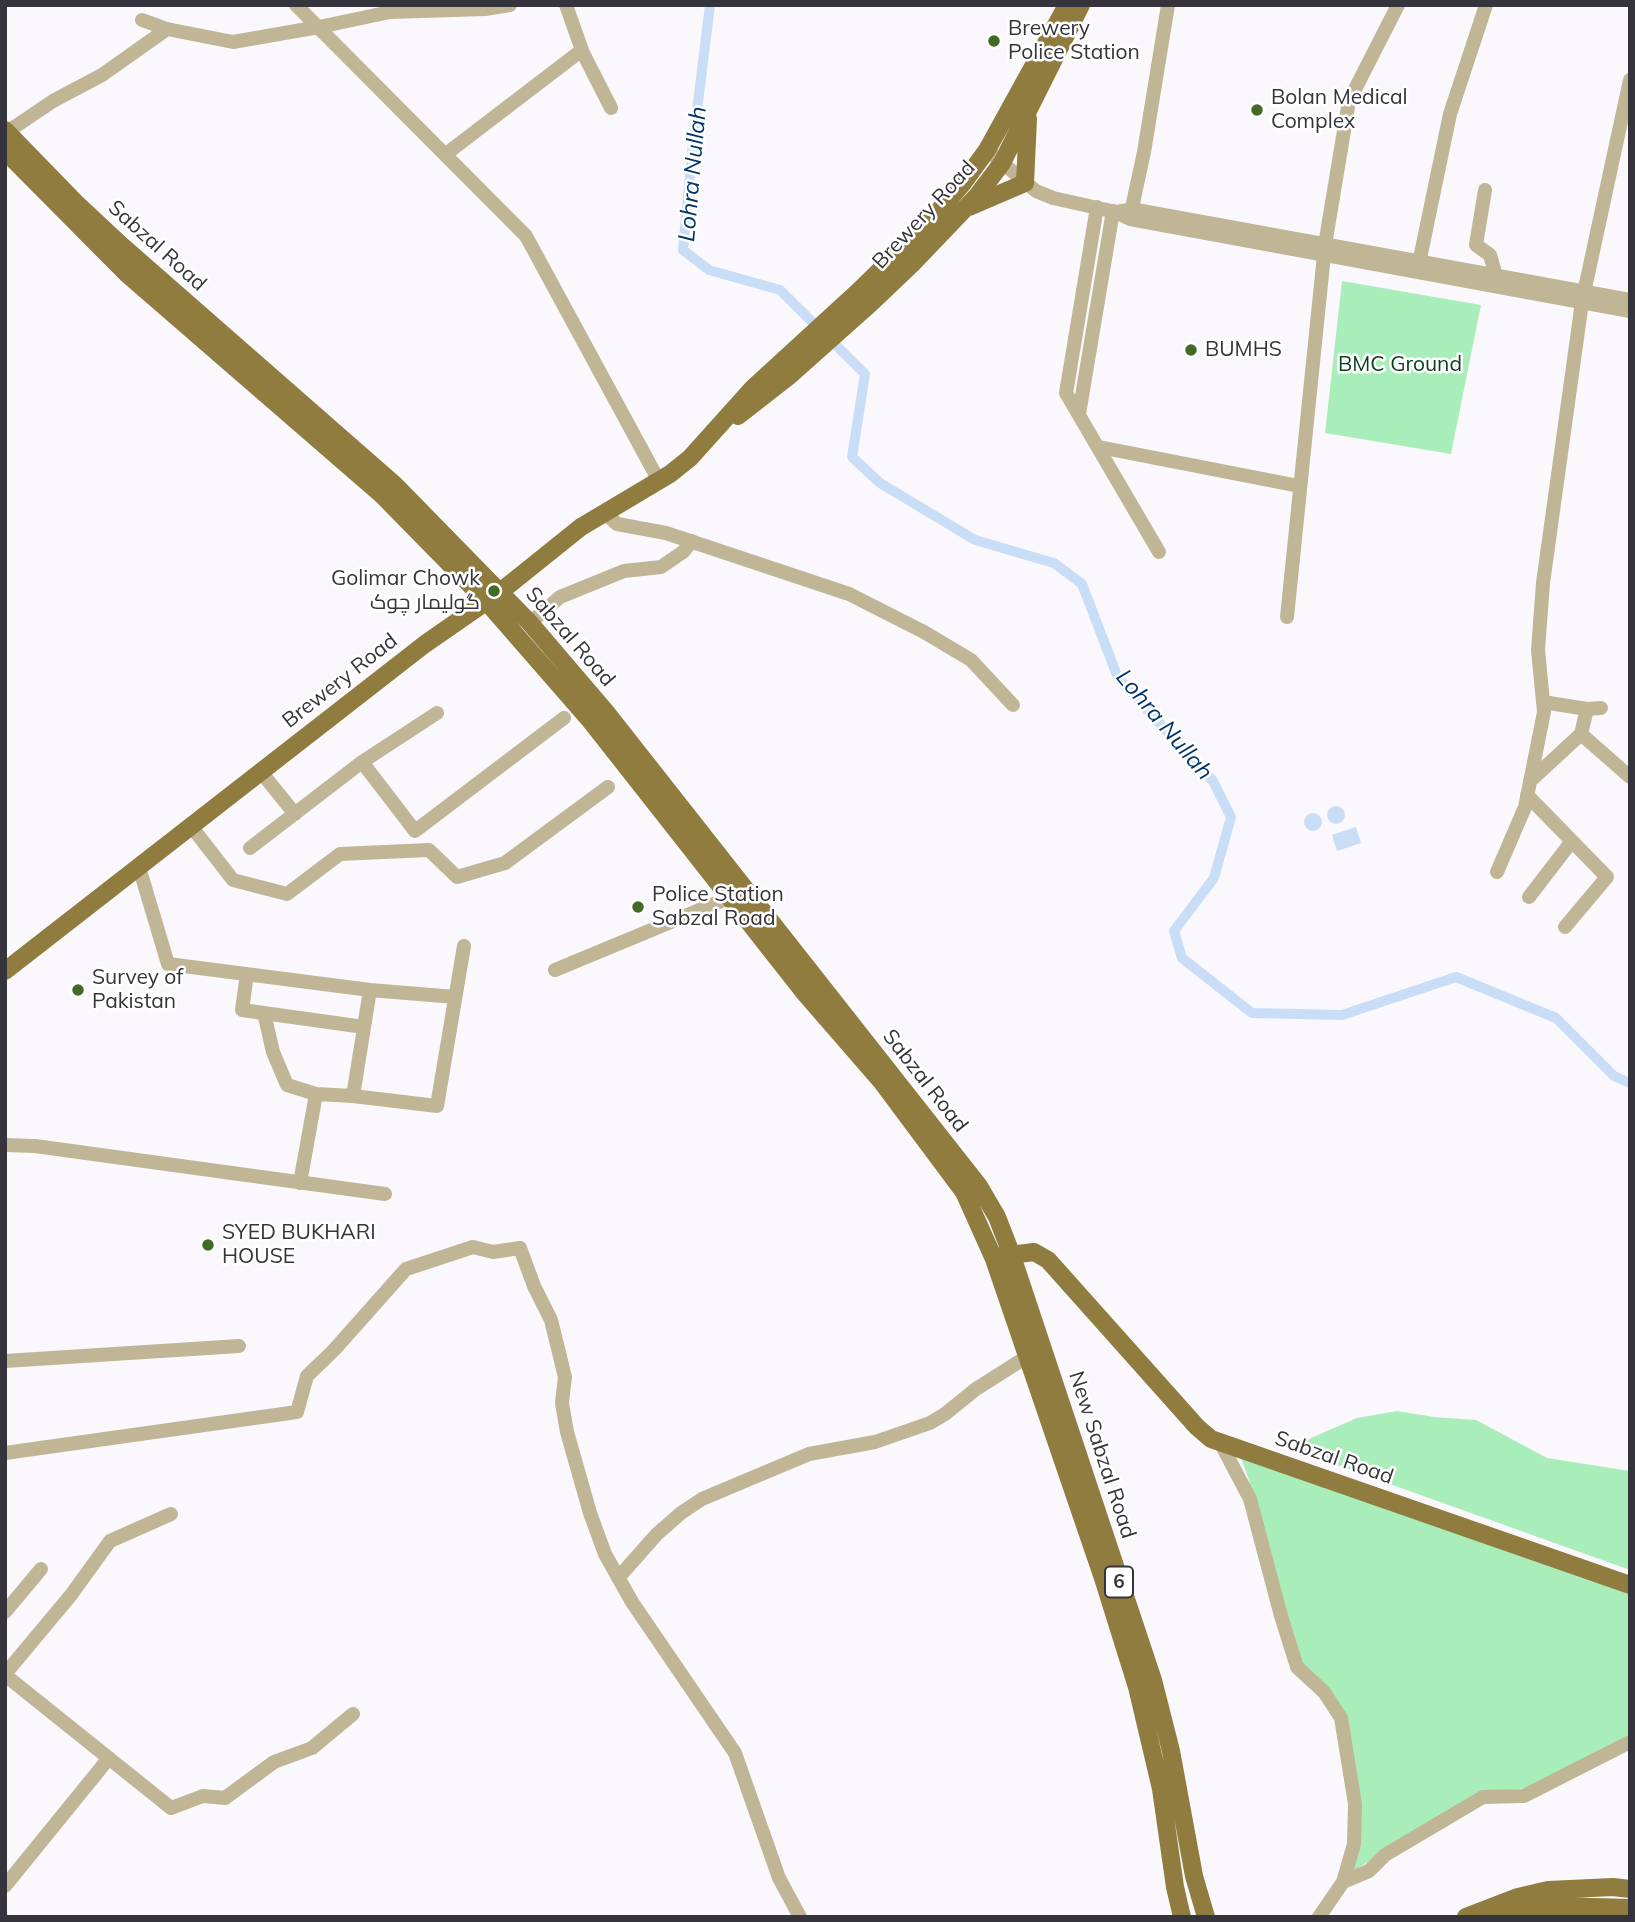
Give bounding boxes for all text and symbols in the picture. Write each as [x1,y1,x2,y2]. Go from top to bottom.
place label: Brewery Police Station [1008,16,1140,66]
marker: Brewery Police Station [986,33,1002,49]
place label: Bolan Medical Complex [1271,85,1408,135]
marker: Bolan Medical Complex [1249,102,1265,118]
water label: Lohra Nullah [673,105,713,243]
street label: Brewery Road [867,156,981,274]
street label: Sabzal Road [103,195,211,297]
place label: BUMHS [1205,337,1282,363]
marker: BUMHS [1183,342,1199,358]
park label: BMC Ground [1338,352,1462,378]
place label: Golimar Chowk گولیمار چوک [331,566,480,616]
street label: Sabzal Road [520,582,620,692]
marker: Golimar Chowk گولیمار چوک [486,583,502,599]
street label: Brewery Road [277,628,403,734]
water label: Lohra Nullah [1110,664,1218,786]
place label: Police Station Sabzal Road [652,882,784,932]
marker: Police Station Sabzal Road [630,899,646,915]
place label: Survey of Pakistan [92,965,183,1015]
marker: Survey of Pakistan [70,982,86,998]
street label: Sabzal Road [877,1025,973,1137]
place label: SYED BUKHARI HOUSE [222,1220,376,1270]
marker: SYED BUKHARI HOUSE [200,1237,216,1253]
street label: New Sabzal Road [1063,1368,1141,1542]
street label: Sabzal Road [1272,1426,1396,1490]
road number: 6 [1105,1566,1133,1598]

